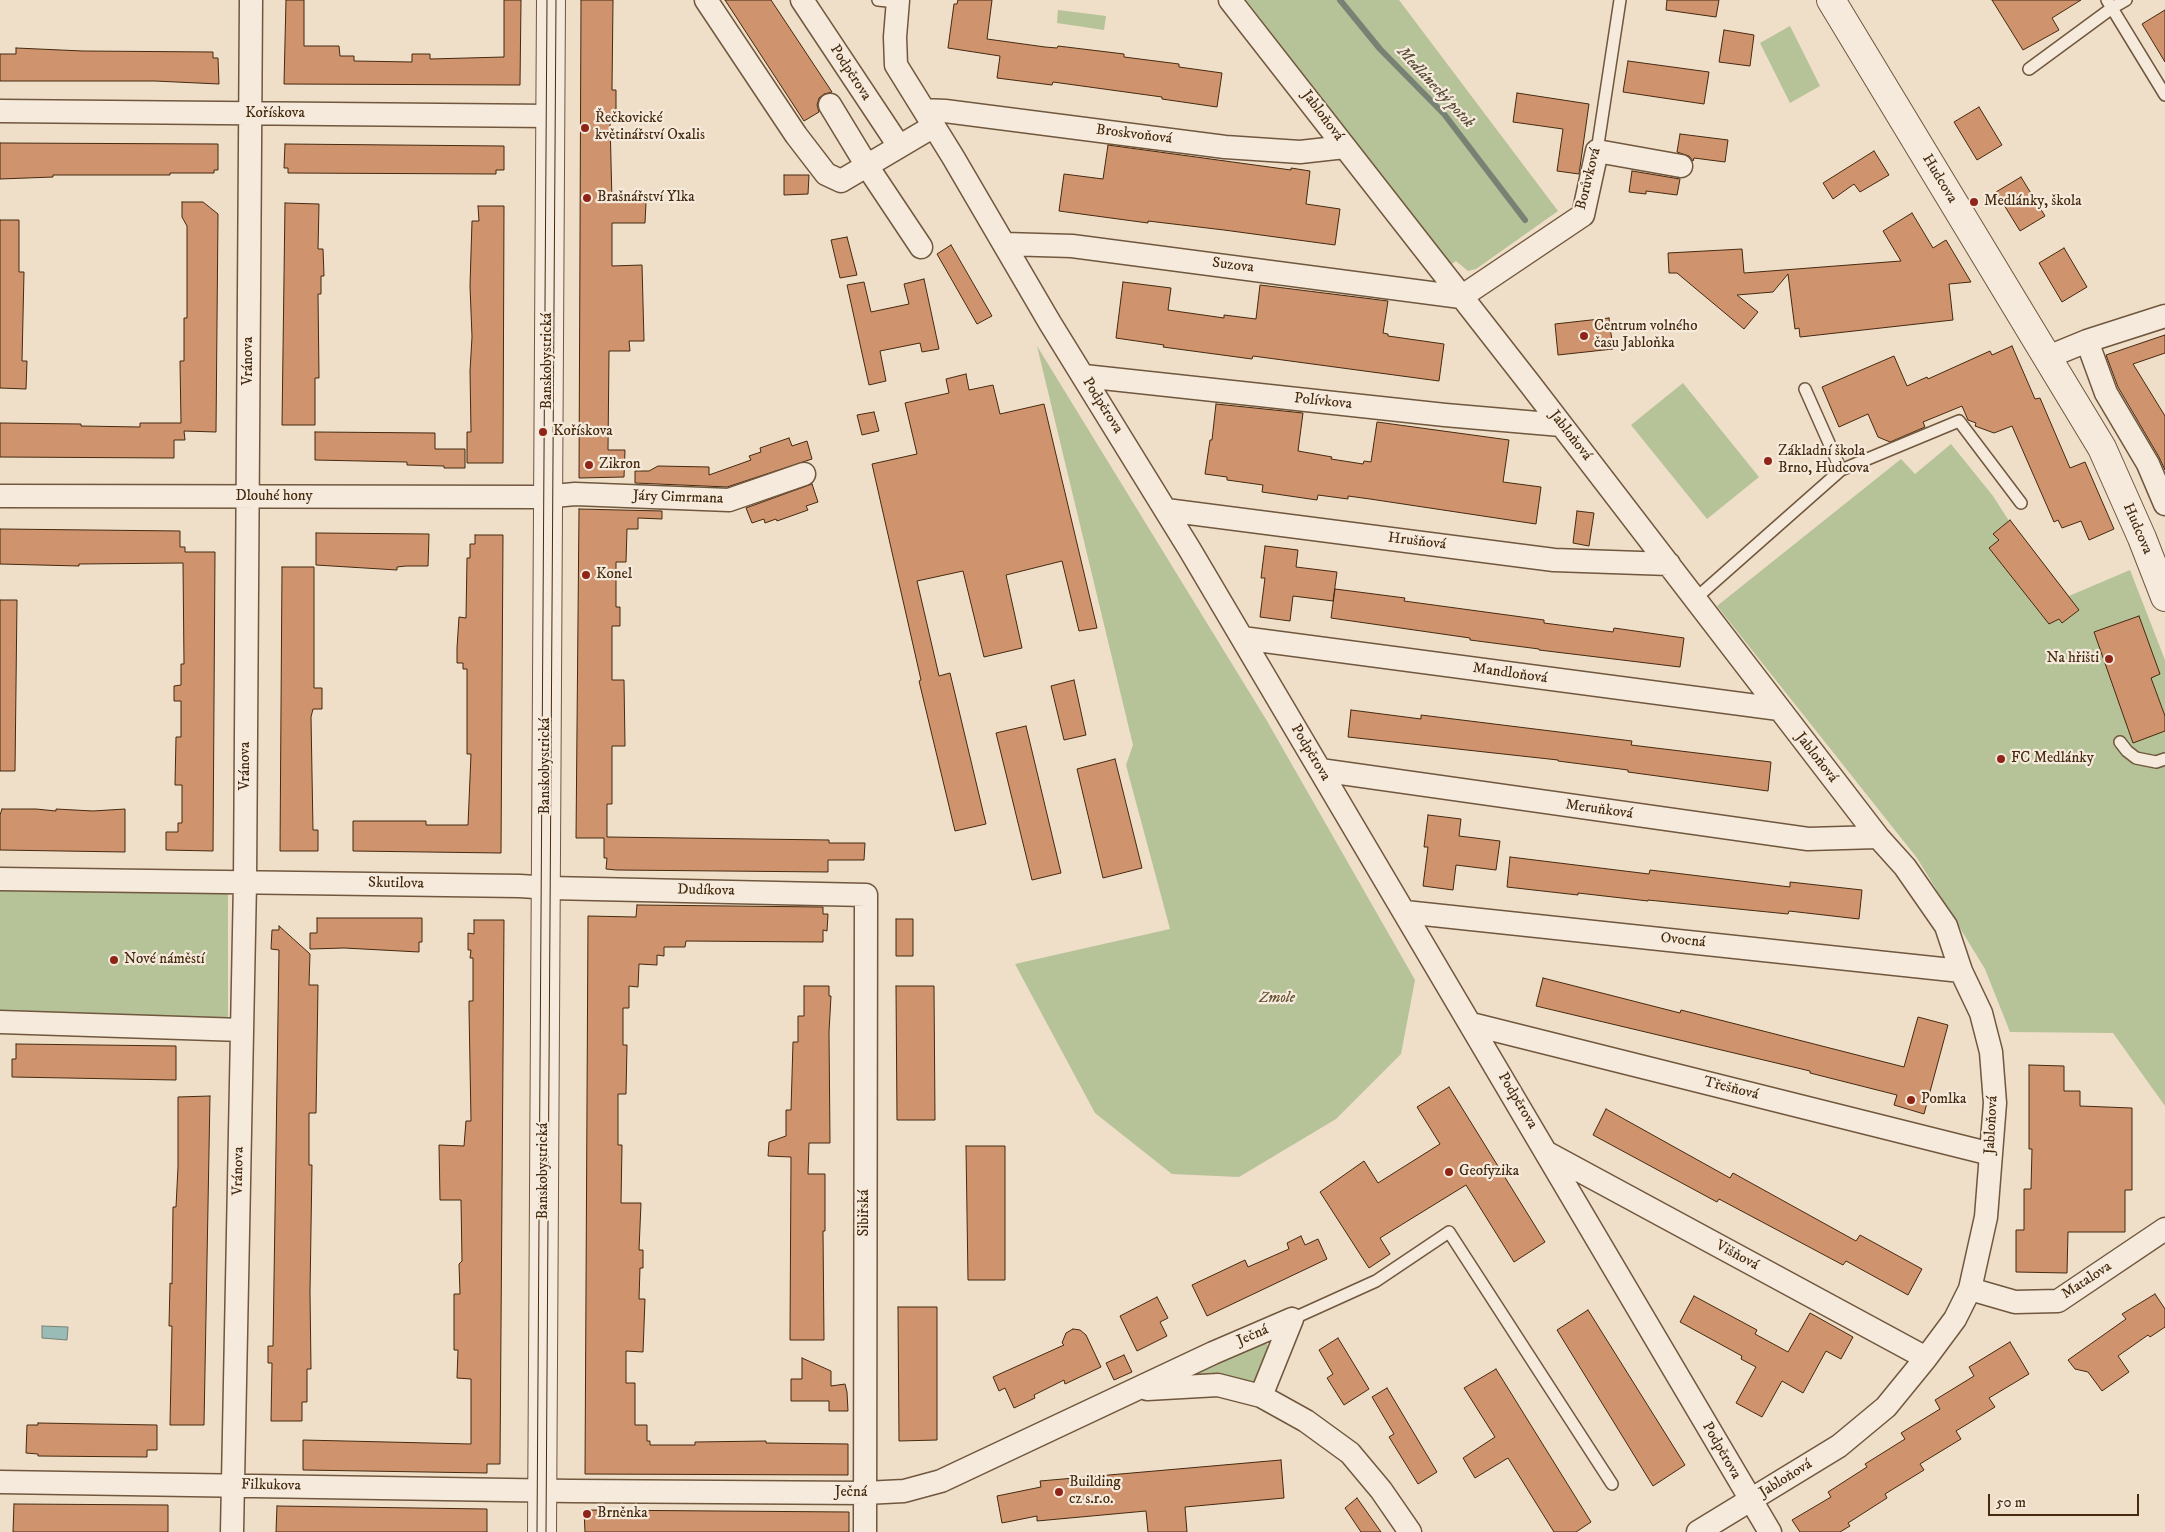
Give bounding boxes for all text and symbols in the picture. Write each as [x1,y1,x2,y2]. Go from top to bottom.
street label: Podpěrova [825,42,875,104]
water label: Medlánecký potok [1392,43,1478,133]
street label: Jabloňová [1297,87,1347,145]
street label: Kořískova [245,105,305,123]
place label: Řečkovické květinářství Oxalis [595,110,705,145]
street label: Broskvoňová [1095,121,1173,149]
marker: Řečkovické květinářství Oxalis [579,122,591,134]
street label: Borůvková [1573,146,1605,212]
street label: Hudcova [1917,151,1961,207]
place label: Brašnářství Ylka [597,189,695,207]
marker: Brašnářství Ylka [581,192,593,204]
place label: Medlánky, škola [1984,193,2082,211]
marker: Medlánky, škola [1968,196,1980,208]
street label: Suzova [1211,255,1255,277]
street label: Banskobystrická [539,313,557,409]
place label: Centrum volného času Jabloňka [1594,318,1697,353]
marker: Centrum volného času Jabloňka [1578,330,1590,342]
street label: Vránova [240,337,258,385]
street label: Podpěrova [1078,375,1126,437]
street label: Polívkova [1293,390,1353,414]
street label: Jabloňová [1545,407,1595,465]
place label: Kořískova [553,423,613,441]
marker: Kořískova [537,426,549,438]
place label: Základní škola Brno, Hudcova [1778,443,1869,478]
marker: Základní škola Brno, Hudcova [1762,455,1774,467]
place label: Zikron [599,456,641,474]
marker: Zikron [583,459,595,471]
street label: Járy Cimrmana [632,487,724,509]
street label: Dlouhé hony [235,488,313,506]
street label: Hudcova [2118,501,2156,557]
street label: Hrušňová [1387,530,1447,554]
place label: Konel [596,566,632,584]
marker: Konel [580,569,592,581]
place label: Na hřišti [2046,650,2099,668]
marker: Na hřišti [2103,653,2115,665]
street label: Mandloňová [1472,660,1548,688]
street label: Banskobystrická [537,718,555,814]
street label: Podpěrova [1286,721,1334,785]
street label: Jabloňová [1791,729,1841,787]
street label: Vránova [237,742,255,790]
place label: FC Medlánky [2011,750,2094,768]
marker: FC Medlánky [1995,753,2007,765]
street label: Meruňková [1564,796,1634,824]
street label: Skutilova [368,875,424,893]
street label: Dudíkova [677,882,735,900]
street label: Ovocná [1660,930,1706,952]
place label: Nové náměstí [124,951,205,969]
marker: Nové náměstí [108,954,120,966]
park label: Zmole [1259,990,1295,1008]
street label: Podpěrova [1493,1069,1541,1133]
street label: Třešňová [1702,1073,1760,1105]
place label: Pomlka [1921,1091,1966,1109]
marker: Pomlka [1905,1094,1917,1106]
street label: Jabloňová [1981,1095,2003,1155]
street label: Banskobystrická [535,1123,553,1219]
street label: Vránova [230,1147,248,1195]
place label: Geofyzika [1459,1163,1519,1181]
marker: Geofyzika [1443,1166,1455,1178]
street label: Sibiřská [856,1189,874,1237]
street label: Višňová [1712,1237,1762,1275]
street label: Matalova [2059,1258,2115,1304]
street label: Ječná [1234,1321,1272,1351]
street label: Podpěrova [1698,1419,1744,1483]
street label: Jabloňová [1756,1456,1816,1502]
place label: Building cz s.r.o. [1069,1474,1121,1509]
street label: Filkukova [241,1476,301,1496]
street label: Ječná [835,1484,867,1502]
scale bar [1990,1484,2141,1516]
marker: Building cz s.r.o. [1053,1486,1065,1498]
text: 50 m [1996,1493,2026,1512]
place label: Brněnka [597,1505,648,1523]
marker: Brněnka [581,1508,593,1520]

